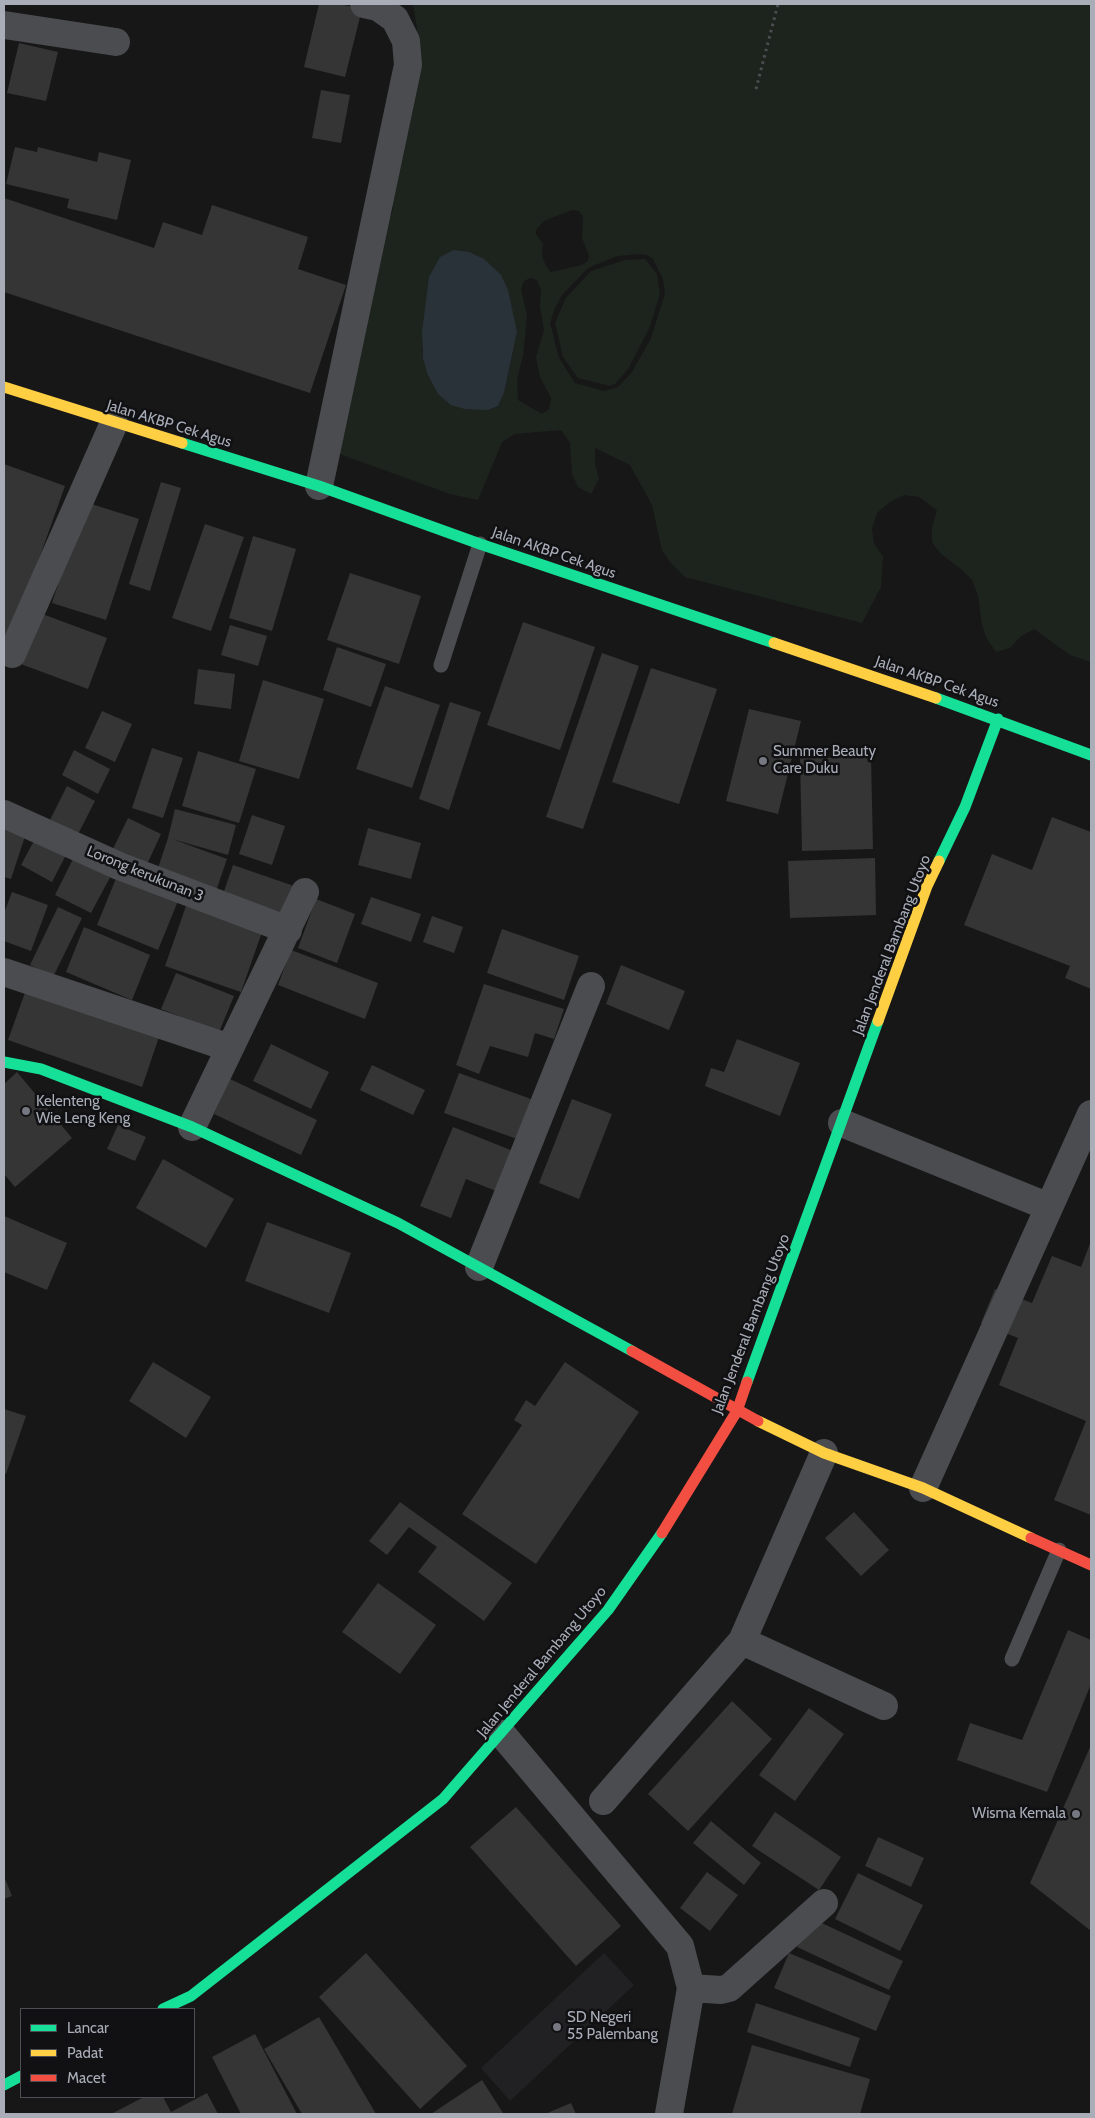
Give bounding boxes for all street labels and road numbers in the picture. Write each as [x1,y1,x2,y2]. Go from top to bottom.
street label: Jalan AKBP Cek Agus [104,396,234,452]
street label: Jalan AKBP Cek Agus [490,523,618,583]
street label: Jalan AKBP Cek Agus [873,652,1001,712]
street label: Lorong kerukunan 3 [84,842,206,906]
street label: Jalan Jenderal Bambang Utoyo [849,852,935,1038]
street label: Jalan Jenderal Bambang Utoyo [708,1231,794,1417]
street label: Jalan Jenderal Bambang Utoyo [474,1583,610,1741]

